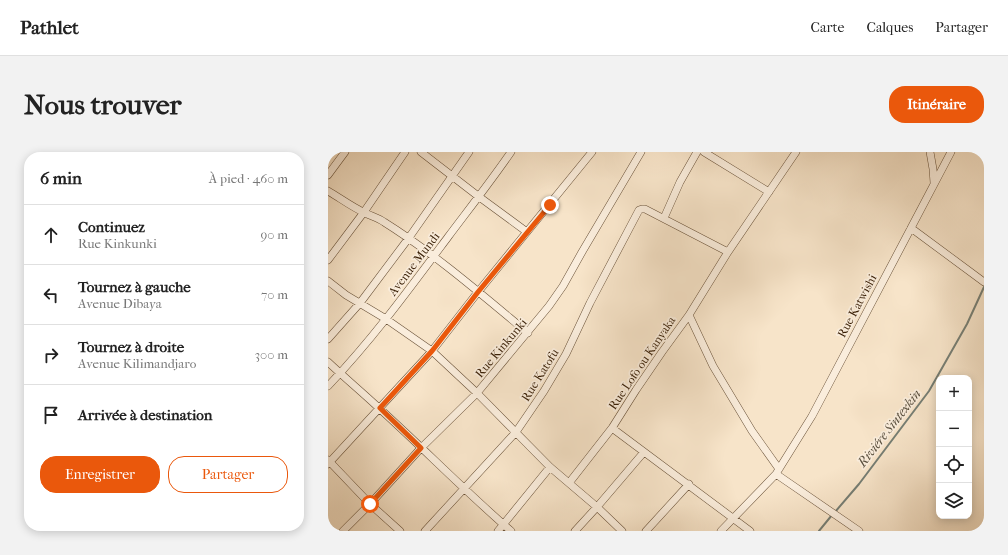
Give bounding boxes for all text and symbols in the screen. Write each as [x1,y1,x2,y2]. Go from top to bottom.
text: Pathlet [20,17,79,39]
text: Carte [811,19,844,36]
text: Calques [866,19,913,36]
text: Partager [935,19,988,36]
button: Itinéraire [889,86,984,123]
text: Nous trouver [24,88,181,121]
text: 6 min [40,168,82,188]
text: À pied · 460 m [209,171,288,186]
route end [541,196,559,214]
text: Continuez [78,218,145,236]
icon: ahead [40,224,62,246]
text: 90 m [260,227,288,242]
street label: Avenue Mundi [385,229,443,299]
text: Rue Kinkunki [78,236,157,251]
street label: Rue Katwishi [834,272,880,340]
text: Tournez à gauche [78,278,191,296]
icon: left [40,284,62,306]
text: 70 m [261,287,288,302]
text: Avenue Dibaya [78,296,162,311]
street label: Rue Lofo ou Kanyaka [606,313,679,412]
street label: Rue Kinkunki [472,315,530,380]
text: Tournez à droite [78,338,184,356]
icon: right [40,344,62,366]
street label: Rue Katofu [518,346,562,404]
text: 300 m [255,347,288,362]
text: Avenue Kilimandjaro [78,356,196,371]
map controls [936,375,972,519]
button: + [936,375,972,411]
water label: Riviére Sintexkin [854,386,924,470]
icon: arrive [40,404,62,426]
text: Arrivée à destination [78,406,213,424]
button: − [936,411,972,447]
button: locate [936,447,972,483]
button: Enregistrer [40,456,160,493]
button: Partager [168,456,288,493]
button: layers [936,483,972,519]
route start [361,495,379,513]

